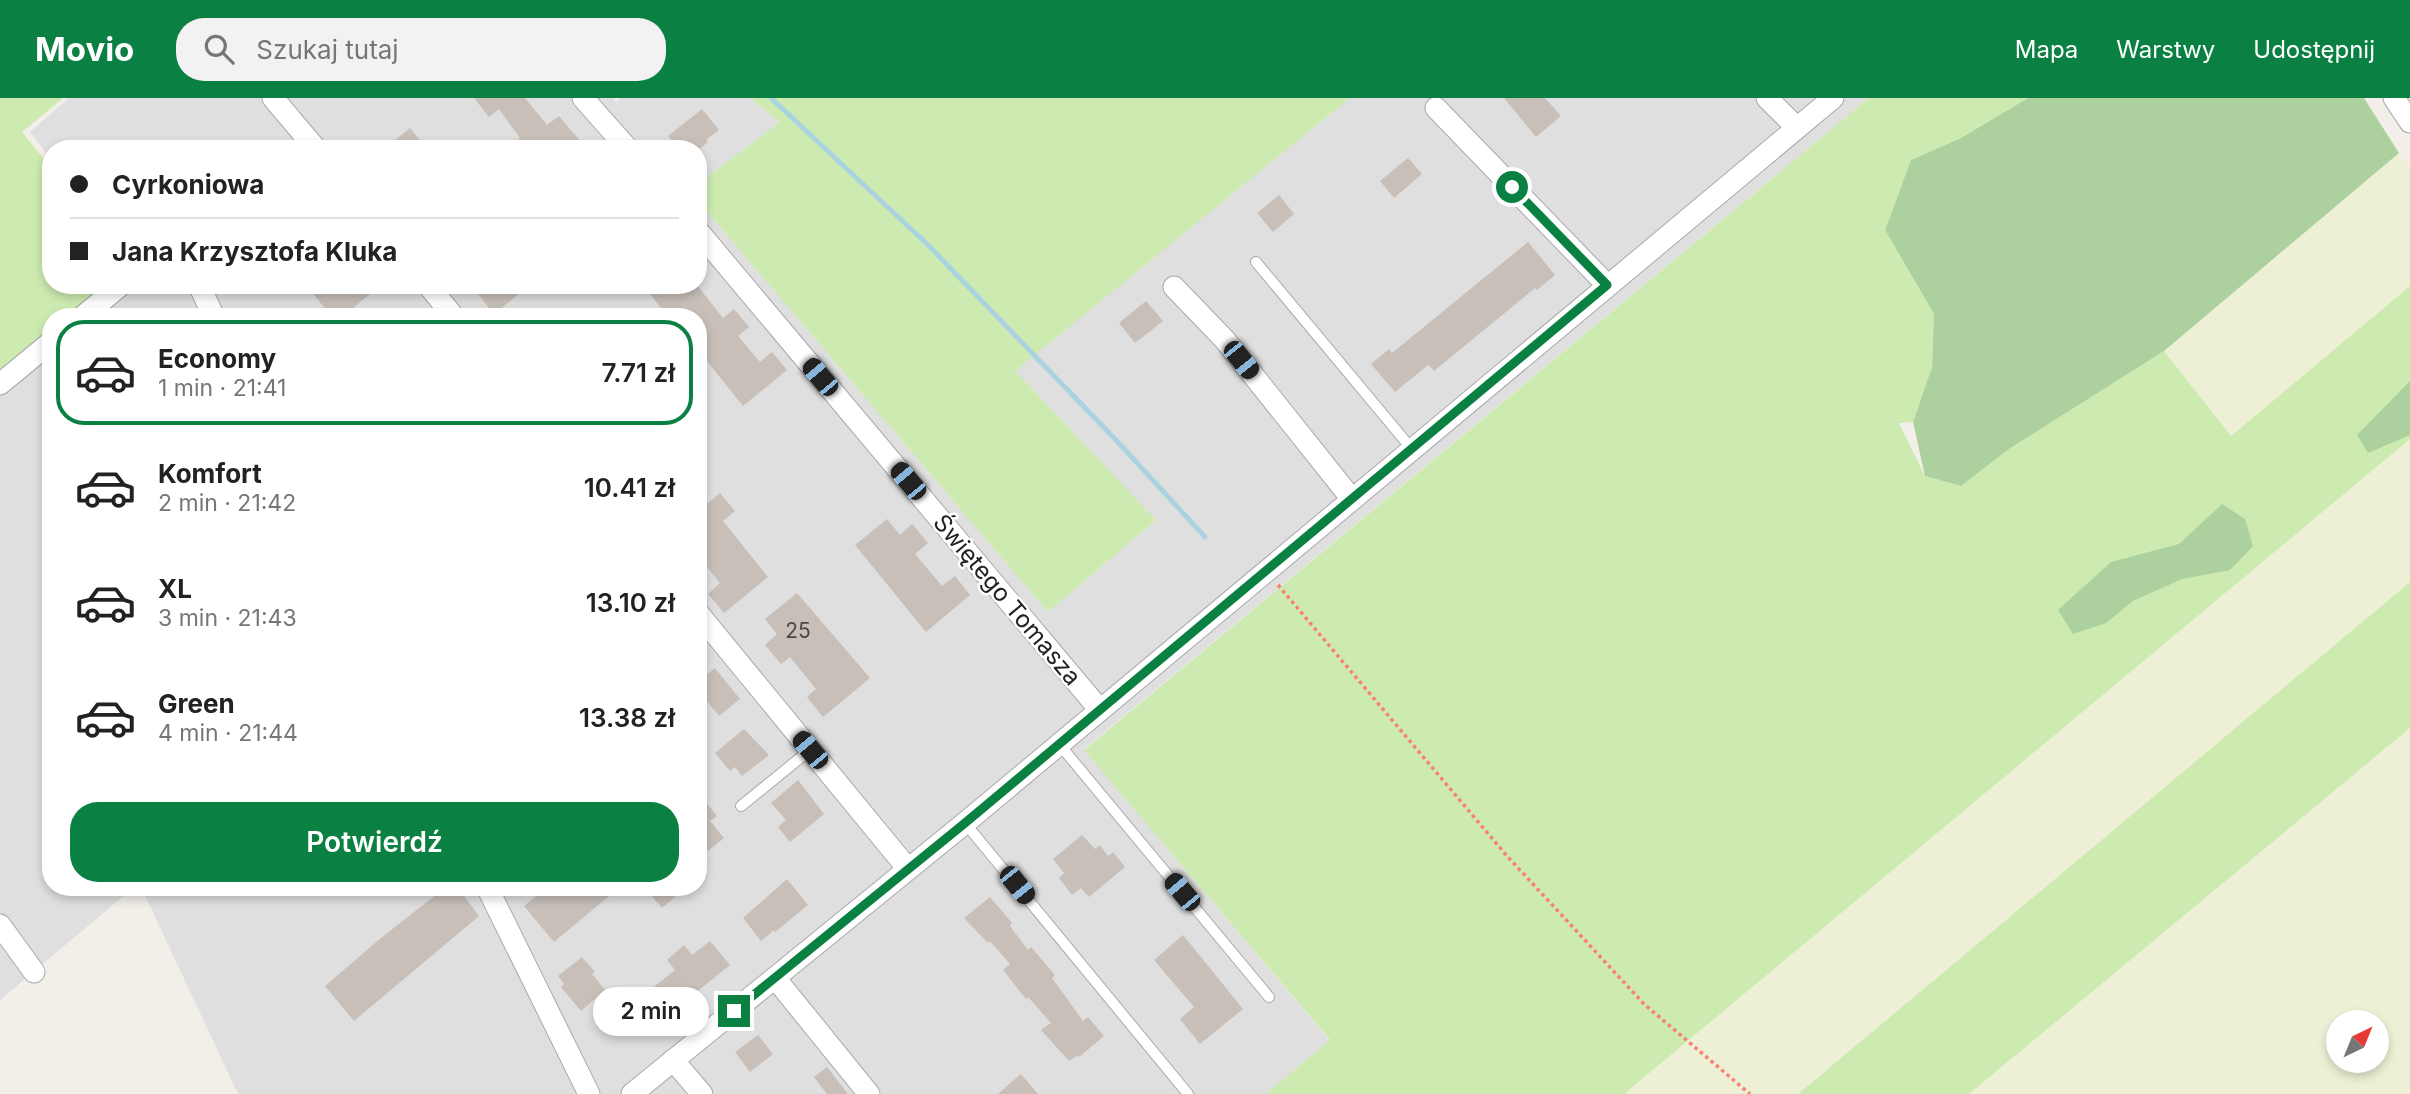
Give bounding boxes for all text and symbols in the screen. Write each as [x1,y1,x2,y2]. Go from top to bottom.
search box [176,18,666,81]
text: Movio [35,29,134,69]
icon: search [200,30,238,68]
text: Szukaj tutaj [256,34,399,65]
text: Mapa [2015,35,2078,64]
text: Warstwy [2116,35,2215,64]
text: Udostępnij [2253,35,2375,64]
text: Cyrkoniowa [112,169,264,200]
route start [1496,171,1528,203]
text: Jana Krzysztofa Kluka [112,236,397,267]
car [1220,337,1263,383]
icon: car [74,341,137,404]
text: Economy [158,343,276,374]
car [799,354,842,400]
text: 7.71 zł [601,357,675,388]
text: 1 min · 21:41 [158,374,286,402]
icon: car [74,456,137,519]
text: Komfort [158,458,262,489]
car [887,458,930,504]
text: 10.41 zł [584,472,675,503]
text: 2 min · 21:42 [158,489,296,517]
street label: Świętego Tomasza [927,508,1087,691]
icon: car [74,571,137,634]
text: XL [158,573,192,604]
text: 13.10 zł [586,587,675,618]
text: 3 min · 21:43 [158,604,297,632]
house number: 25 [785,618,811,643]
icon: car [74,686,137,749]
text: Green [158,688,235,719]
text: 13.38 zł [579,702,675,733]
text: 4 min · 21:44 [158,719,298,747]
car [789,727,832,773]
button: Potwierdź [70,802,679,882]
car [996,862,1039,908]
car [1161,869,1204,915]
callout: 2 min [594,986,710,1035]
route end [718,995,750,1027]
text: 2 min [621,997,681,1025]
north arrow [2326,1010,2389,1073]
map controls [2326,1010,2389,1073]

